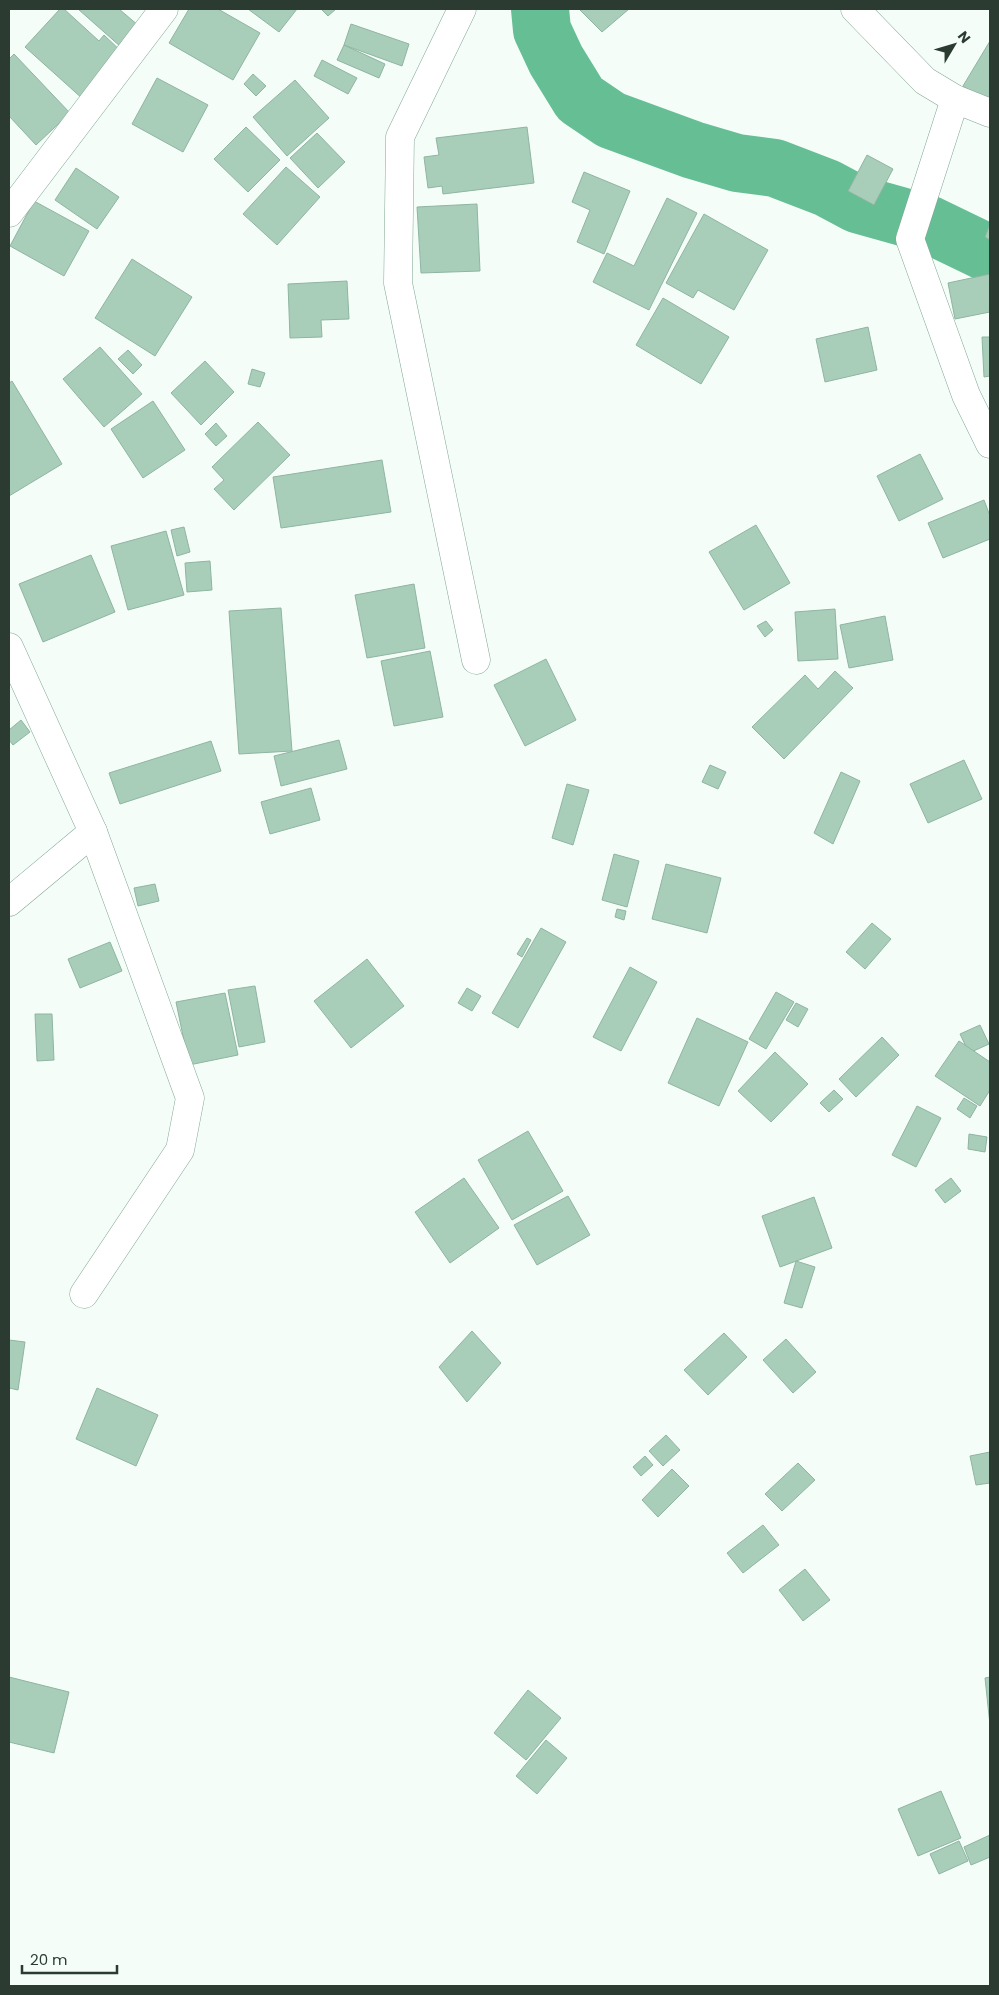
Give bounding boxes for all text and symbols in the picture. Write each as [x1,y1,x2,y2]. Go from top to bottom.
north arrow [929,20,979,70]
text: N [953,27,975,47]
scale bar [22,1942,118,1974]
text: 20 m [30,1949,68,1970]

